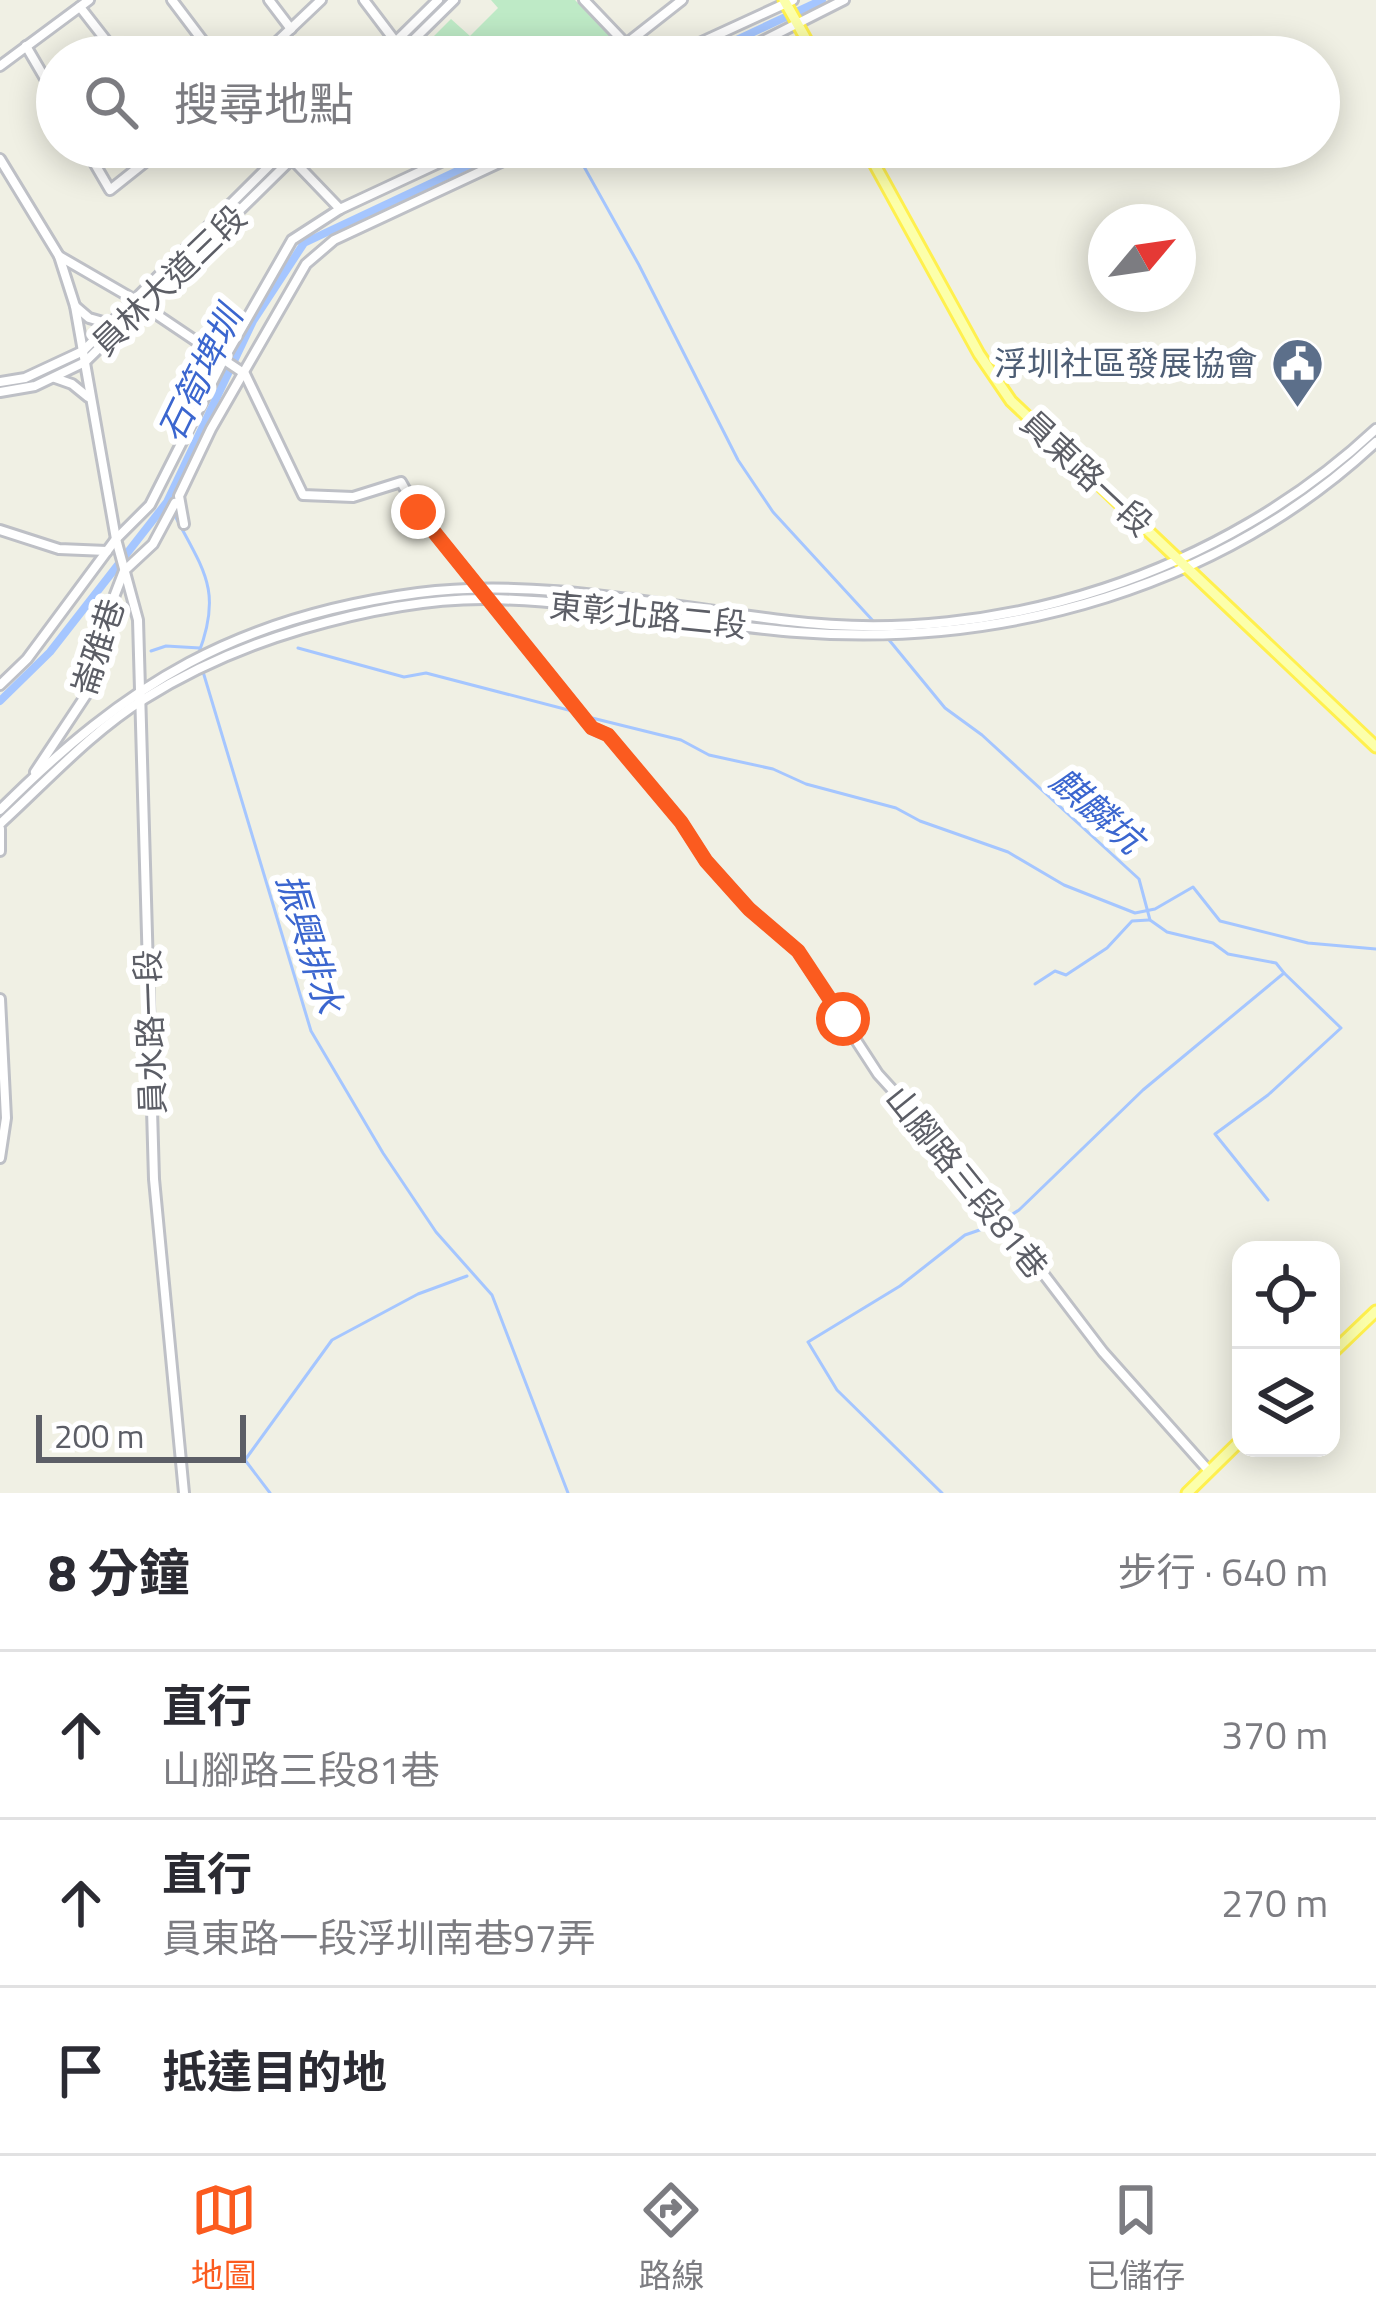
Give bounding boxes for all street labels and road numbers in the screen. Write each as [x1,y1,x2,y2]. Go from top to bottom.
street label: 員林大道三段 [80,193,258,367]
street label: 員東路一段 [1010,398,1164,548]
street label: 東彰北路二段 [547,580,749,650]
street label: 崙雅巷 [59,592,137,702]
street label: 員水路一段 [122,949,178,1115]
street label: 山腳路三段81巷 [874,1075,1060,1289]

